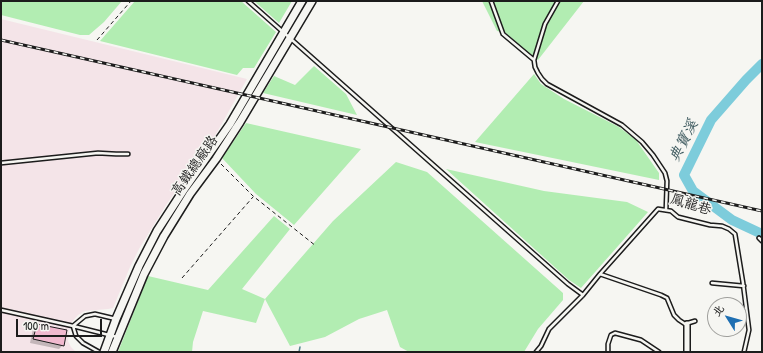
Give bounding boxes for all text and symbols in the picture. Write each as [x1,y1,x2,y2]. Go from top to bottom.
water label: 典寶溪 [666,117,702,165]
street label: 高鐵總廠路 [168,133,222,199]
street label: 鳳龍巷 [668,191,714,219]
north arrow [707,297,747,337]
text: 北 [709,302,727,319]
scale bar [18,311,104,337]
text: 100 m [23,317,49,334]

